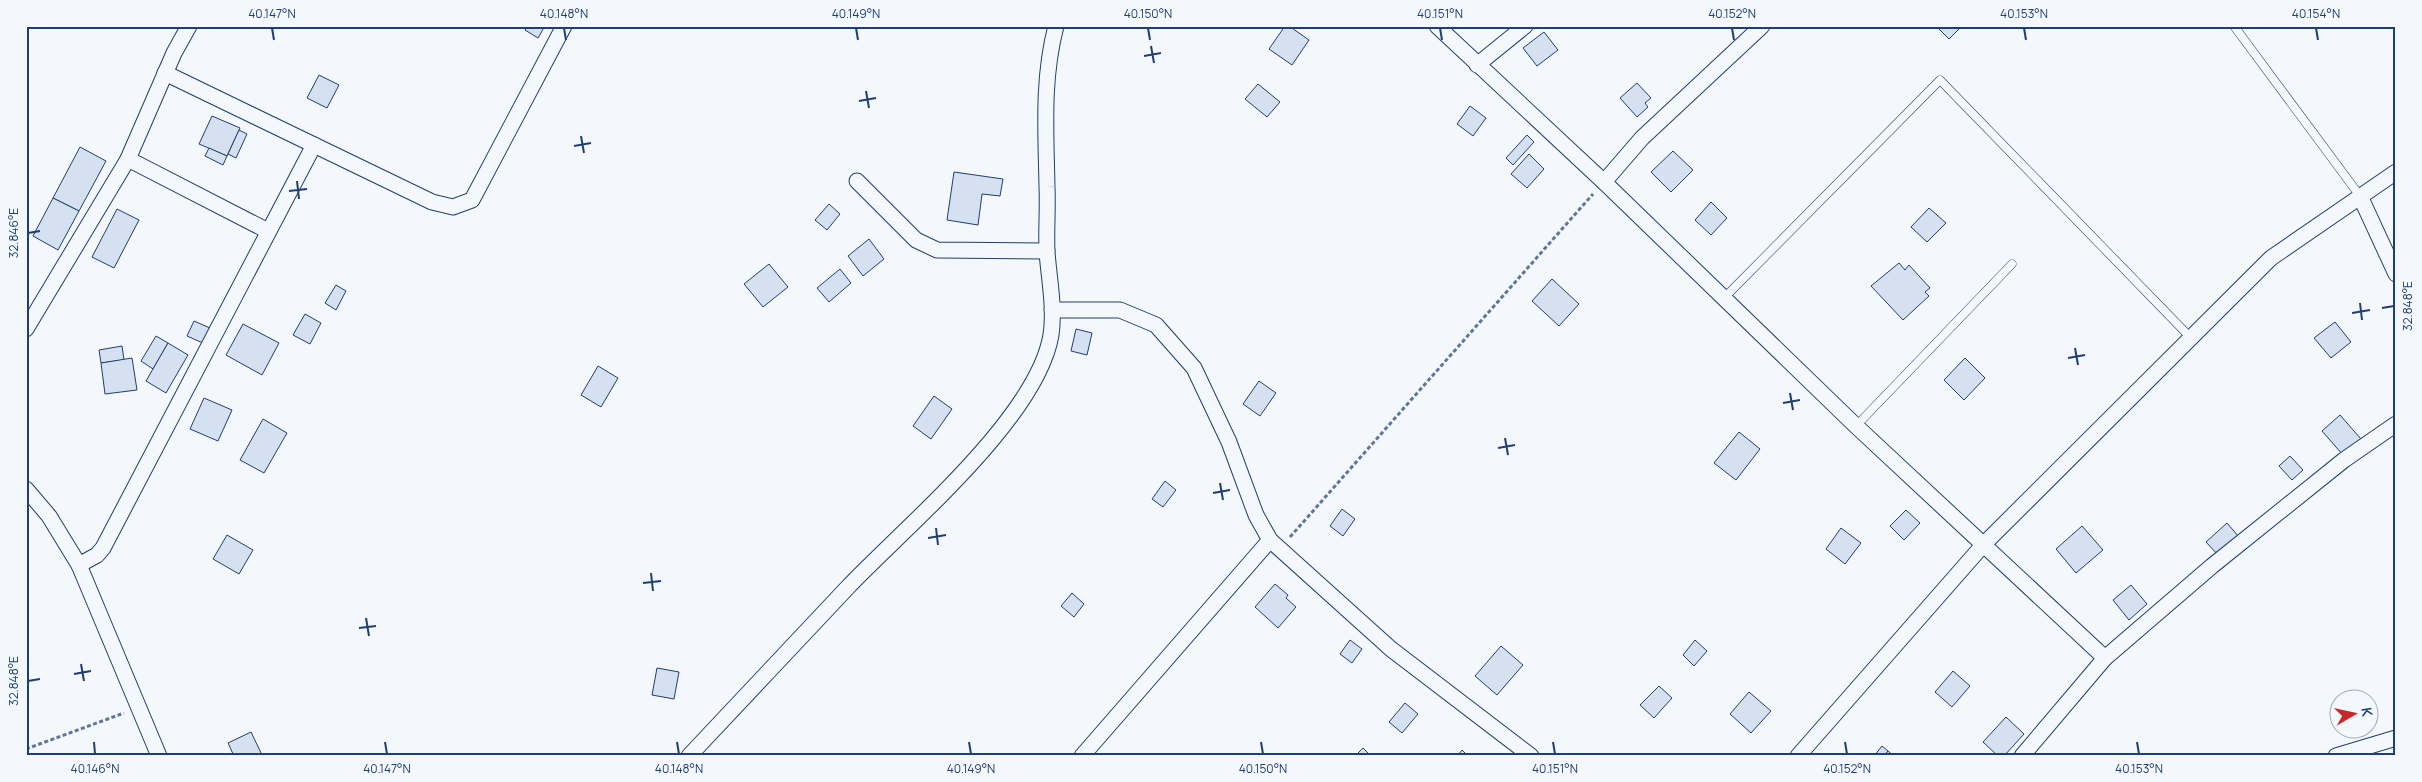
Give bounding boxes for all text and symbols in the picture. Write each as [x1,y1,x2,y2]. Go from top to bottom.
text: 40.147°N [248,5,296,22]
text: 40.148°N [540,5,588,22]
text: 40.149°N [832,5,880,22]
text: 40.150°N [1124,5,1172,22]
text: 40.151°N [1417,5,1463,22]
text: 40.152°N [1708,5,1756,22]
text: 40.153°N [2000,5,2048,22]
text: 40.154°N [2292,5,2340,22]
text: 32.846°E [5,208,22,258]
text: 32.848°E [2399,281,2416,331]
text: 32.848°E [5,656,22,706]
north arrow [2330,690,2380,740]
text: K [2357,706,2378,719]
text: 40.146°N [71,760,119,777]
text: 40.147°N [363,760,411,777]
text: 40.148°N [655,760,703,777]
text: 40.149°N [947,760,995,777]
text: 40.150°N [1239,760,1287,777]
text: 40.151°N [1532,760,1578,777]
text: 40.152°N [1823,760,1871,777]
text: 40.153°N [2115,760,2163,777]

